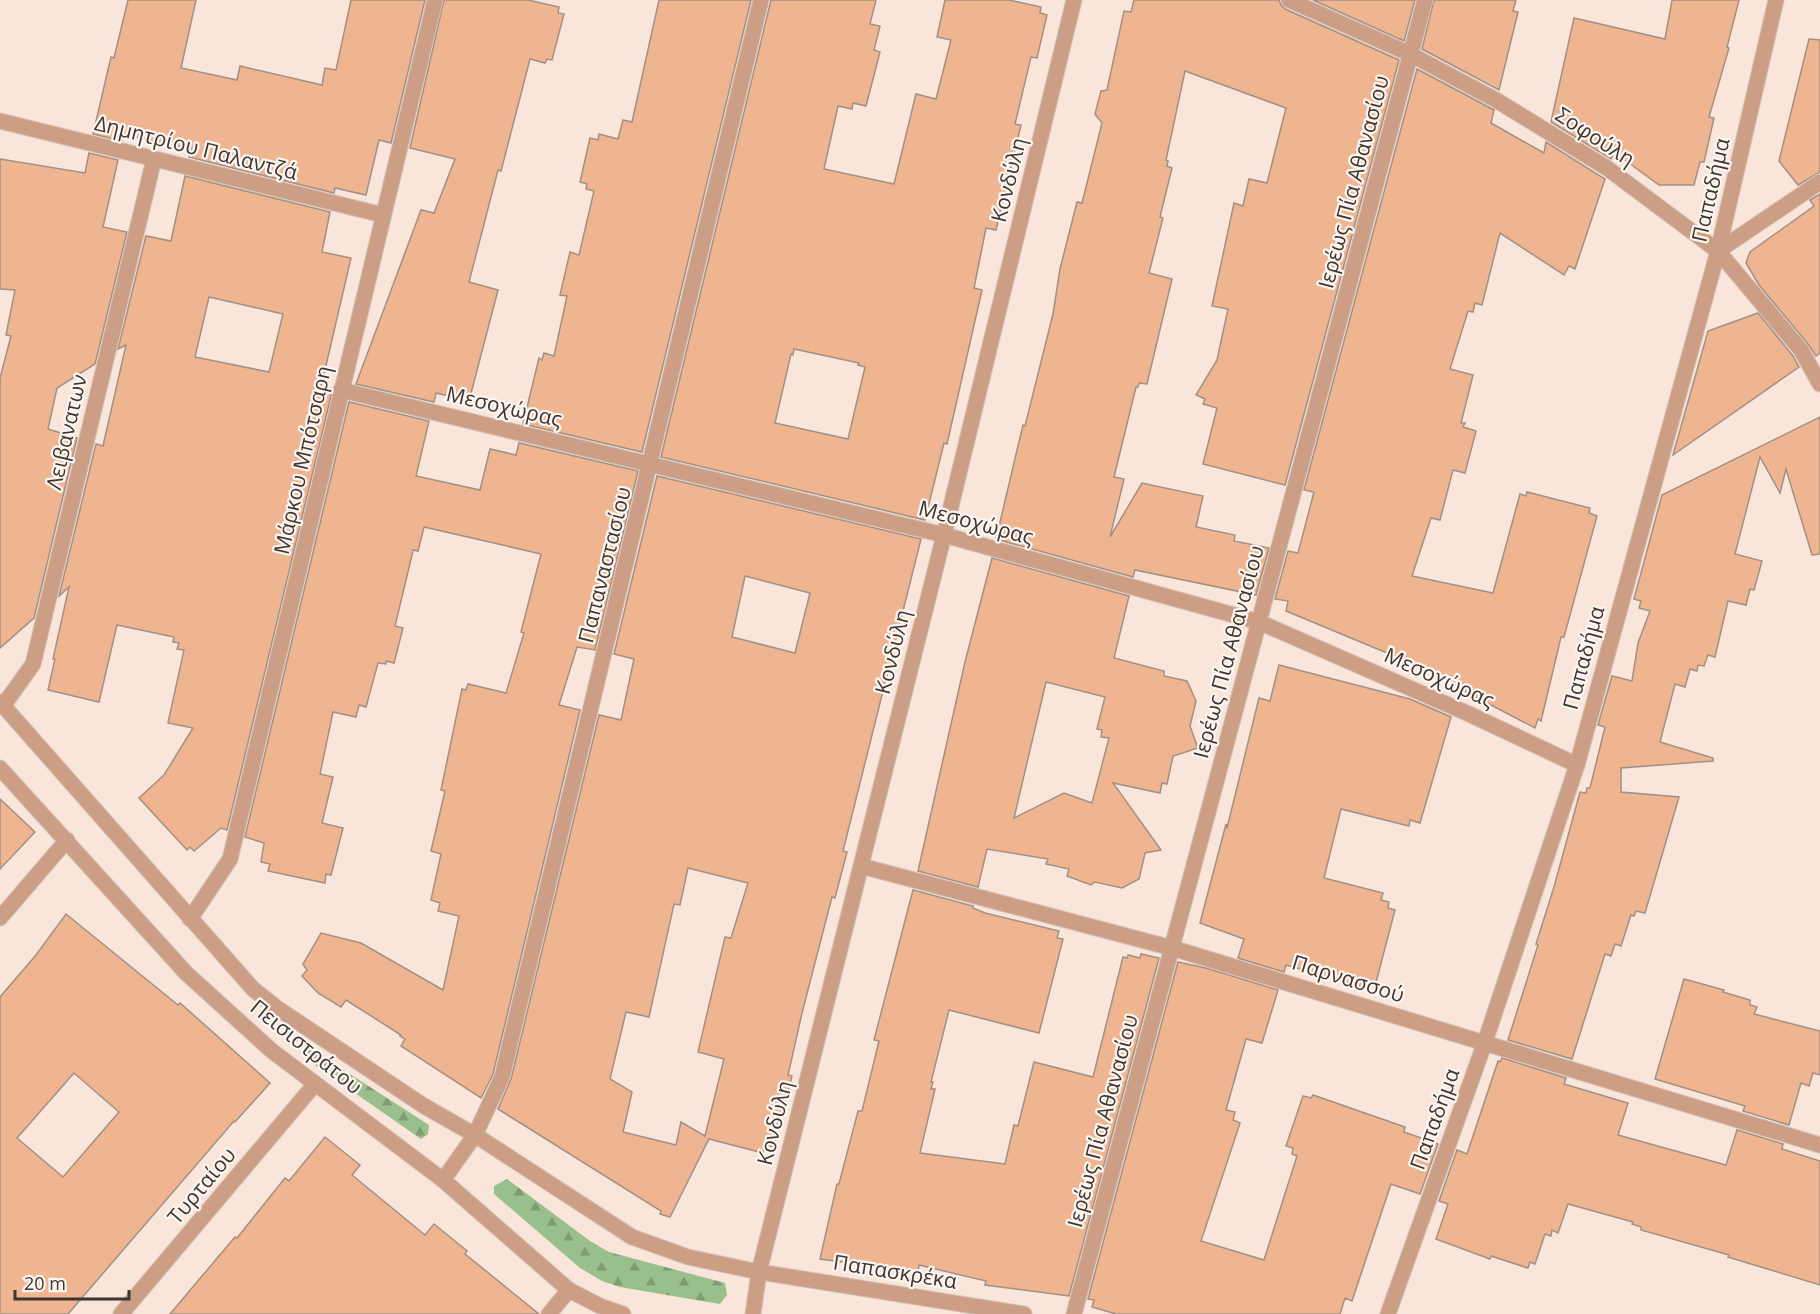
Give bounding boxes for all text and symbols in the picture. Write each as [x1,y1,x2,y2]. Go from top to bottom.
street label: Ιερέως Πία Αθανασίου [1311,72,1395,291]
street label: Σοφούλη [1551,100,1641,172]
street label: Δημητρίου Παλαντζά [92,108,301,186]
street label: Κονδύλη [984,134,1032,225]
street label: Παπαδήμα [1684,135,1736,245]
street label: Μάρκου Μπότσαρη [267,363,337,557]
street label: Λειβανατων [39,371,93,492]
street label: Μεσοχώρας [444,379,565,433]
street label: Παπαναστασίου [571,484,637,646]
street label: Μεσοχώρας [916,493,1037,551]
street label: Ιερέως Πία Αθανασίου [1186,542,1270,761]
street label: Παπαδήμα [1556,603,1610,713]
street label: Κονδύλη [868,606,916,697]
street label: Μεσοχώρας [1380,640,1499,714]
street label: Παρνασσού [1289,948,1408,1008]
street label: Πεισιστράτου [245,993,368,1100]
street label: Ιερέως Πία Αθανασίου [1060,1011,1144,1230]
street label: Παπαδήμα [1403,1064,1465,1173]
street label: Κονδύλη [750,1077,798,1168]
street label: Τυρταίου [161,1141,242,1230]
street label: Παπασκρέκα [831,1247,959,1295]
scale bar [15,1263,129,1301]
text: 20 m [24,1271,66,1295]

